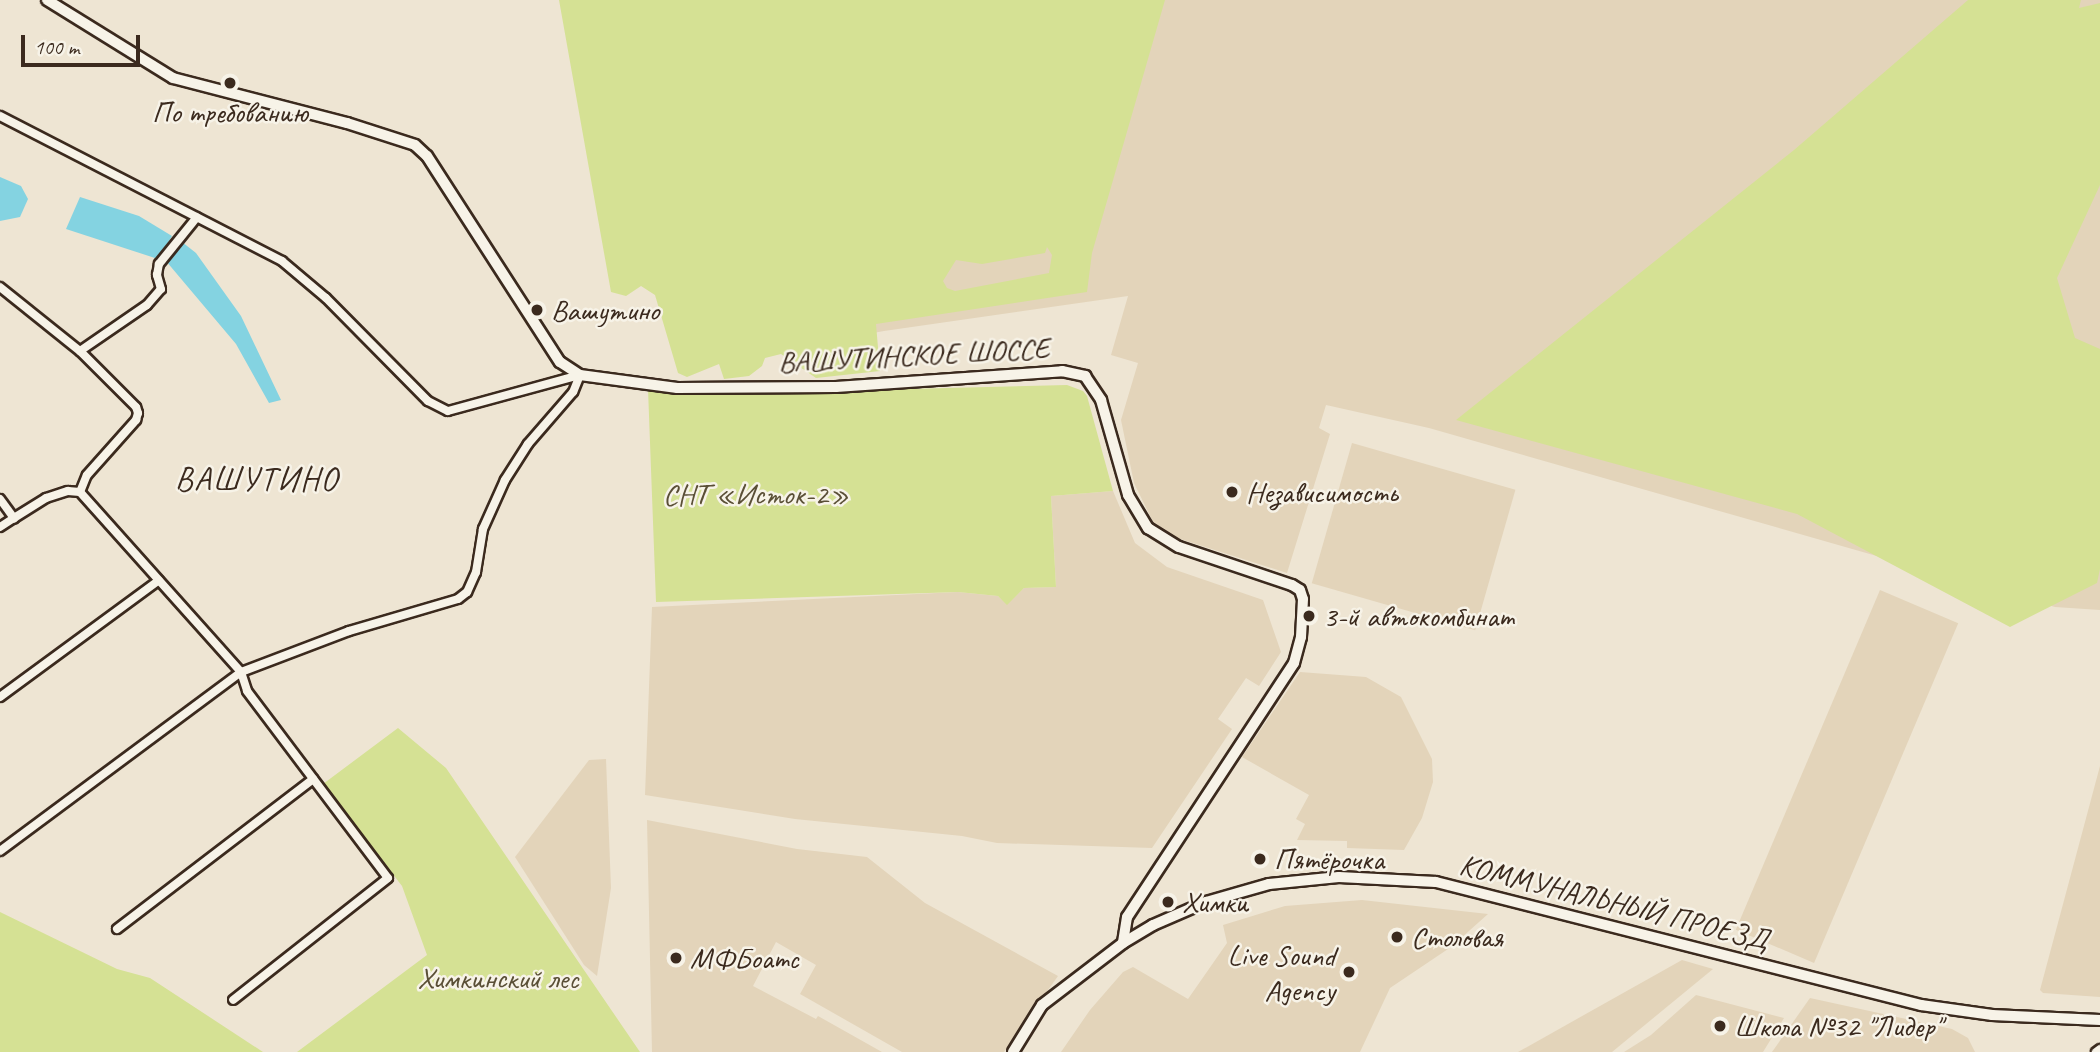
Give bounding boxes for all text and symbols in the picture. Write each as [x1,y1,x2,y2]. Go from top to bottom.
scale bar [24,21,144,65]
text: 100 m [34,34,79,60]
marker: По требованию [222,75,238,91]
place label: По требованию [154,94,306,130]
place label: Вашутино [551,292,659,328]
marker: Вашутино [529,302,545,318]
street label: ВАШУТИНСКОЕ ШОССЕ [777,330,1051,380]
district label: ВАШУТИНО [176,460,338,500]
place label: Независимость [1246,474,1398,510]
park label: СНТ «Исток-2» [663,476,849,512]
marker: Независимость [1224,484,1240,500]
place label: 3-й автокомбинат [1323,598,1513,634]
marker: 3-й автокомбинат [1301,608,1317,624]
place label: Пятёрочка [1274,841,1384,877]
street label: КОММУНАЛЬНЫЙ ПРОЕЗД [1456,846,1772,958]
marker: Пятёрочка [1252,851,1268,867]
place label: Химки [1182,884,1248,920]
marker: Химки [1160,894,1176,910]
place label: Столовая [1411,919,1503,955]
marker: Столовая [1389,929,1405,945]
place label: Live Sound Agency [1228,937,1335,1007]
place label: МФБоатс [690,940,799,976]
marker: МФБоатс [668,950,684,966]
park label: Химкинский лес [417,960,579,996]
marker: Live Sound Agency [1341,964,1357,980]
place label: Школа №32 "Лидер" [1734,1008,1941,1044]
marker: Школа №32 "Лидер" [1712,1018,1728,1034]

